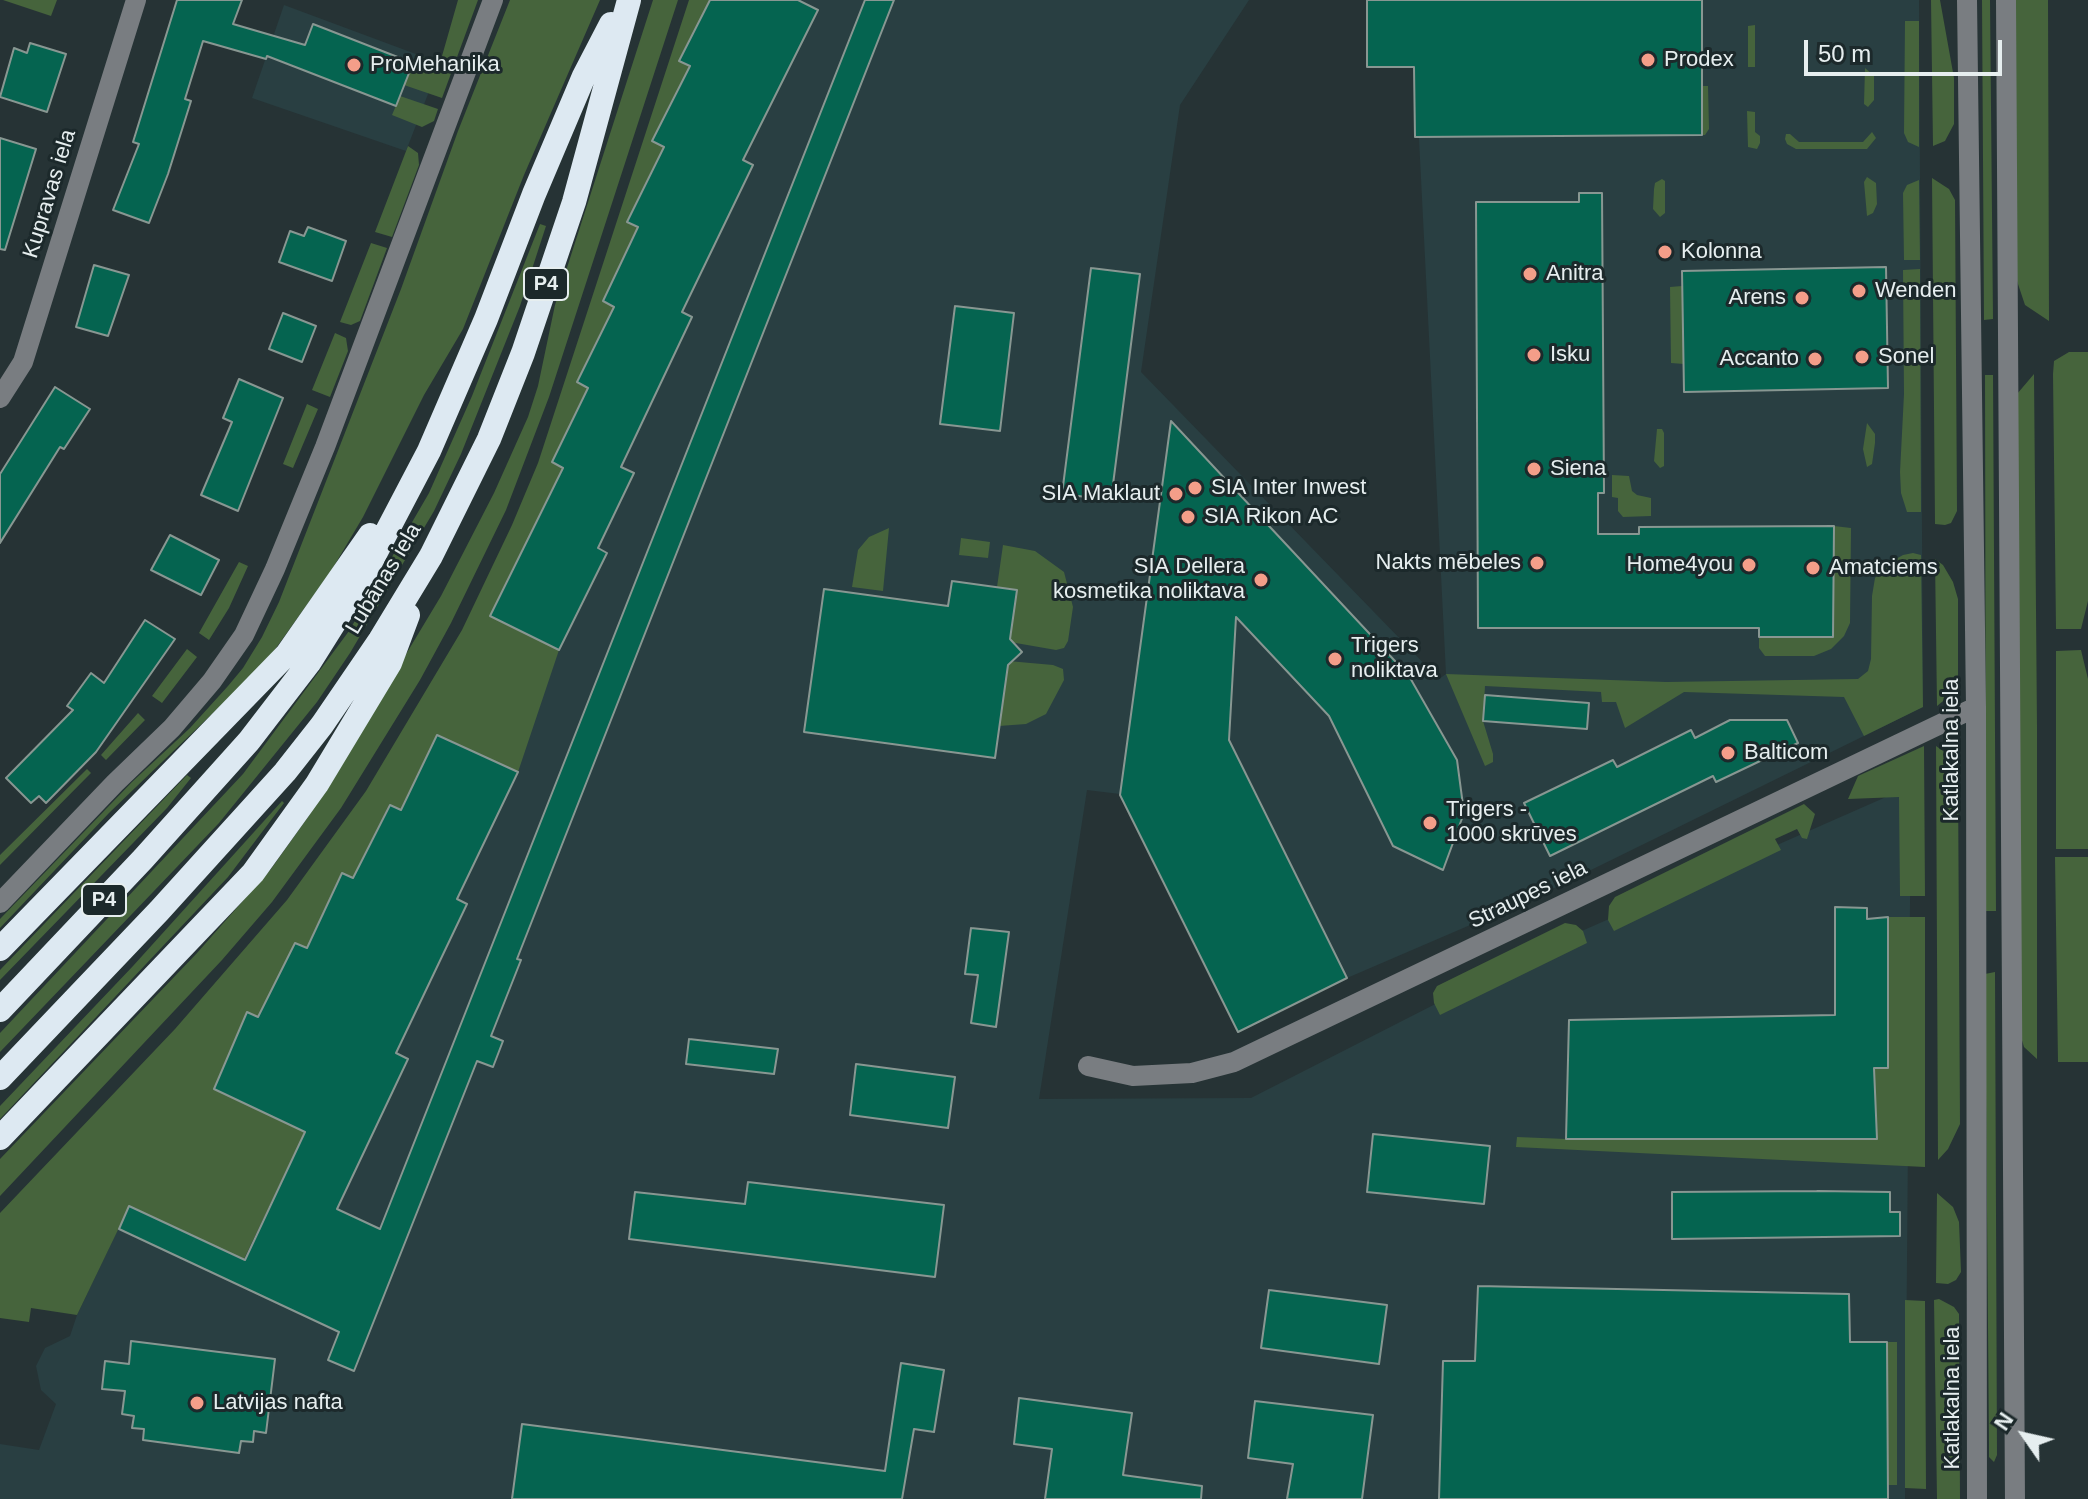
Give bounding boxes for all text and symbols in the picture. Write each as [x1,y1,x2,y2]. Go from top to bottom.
scale bar [1808,24,2006,74]
text: 50 m [1818,40,1871,67]
place label: Prodex [1664,47,1734,73]
marker: Prodex [1639,51,1657,69]
place label: ProMehanika [370,52,500,78]
marker: ProMehanika [345,56,363,74]
street label: Kupravas iela [18,126,82,262]
place label: Kolonna [1681,239,1762,265]
marker: Kolonna [1656,243,1674,261]
place label: Anitra [1546,261,1603,287]
marker: Anitra [1521,265,1539,283]
road number: P4 [524,268,568,300]
place label: Wenden [1875,278,1957,304]
marker: Wenden [1850,282,1868,300]
place label: Arens [1729,285,1786,311]
marker: Arens [1793,289,1811,307]
place label: Isku [1550,342,1590,368]
place label: Sonel [1878,344,1934,370]
marker: Isku [1525,346,1543,364]
place label: Accanto [1720,346,1799,372]
marker: Sonel [1853,348,1871,366]
marker: Accanto [1806,350,1824,368]
place label: Siena [1550,456,1606,482]
marker: Siena [1525,460,1543,478]
place label: SIA Inter Inwest [1211,475,1366,501]
marker: SIA Inter Inwest [1186,479,1204,497]
place label: SIA Maklaut [1041,481,1160,507]
marker: SIA Maklaut [1167,485,1185,503]
place label: SIA Rikon AC [1204,504,1338,530]
marker: SIA Rikon AC [1179,508,1197,526]
street label: Lubānas iela [341,519,427,639]
place label: Nakts mēbeles [1375,550,1521,576]
place label: Home4you [1627,552,1733,578]
place label: SIA Dellera kosmetika noliktava [1053,554,1245,606]
marker: Nakts mēbeles [1528,554,1546,572]
place label: Amatciems [1829,555,1938,581]
marker: Home4you [1740,556,1758,574]
marker: Amatciems [1804,559,1822,577]
marker: SIA Dellera kosmetika noliktava [1252,571,1270,589]
place label: Trigers noliktava [1351,633,1438,684]
marker: Trigers noliktava [1326,650,1344,668]
street label: Katlakalna iela [1939,678,1965,822]
place label: Balticom [1744,740,1828,766]
marker: Balticom [1719,744,1737,762]
place label: Trigers - 1000 skrūves [1446,797,1577,848]
marker: Trigers - 1000 skrūves [1421,814,1439,832]
street label: Straupes iela [1465,855,1591,935]
road number: P4 [82,884,126,916]
street label: Katlakalna iela [1940,1326,1966,1470]
place label: Latvijas nafta [213,1390,343,1416]
marker: Latvijas nafta [188,1394,206,1412]
north arrow [1984,1395,2064,1475]
text: N [1989,1408,2018,1435]

